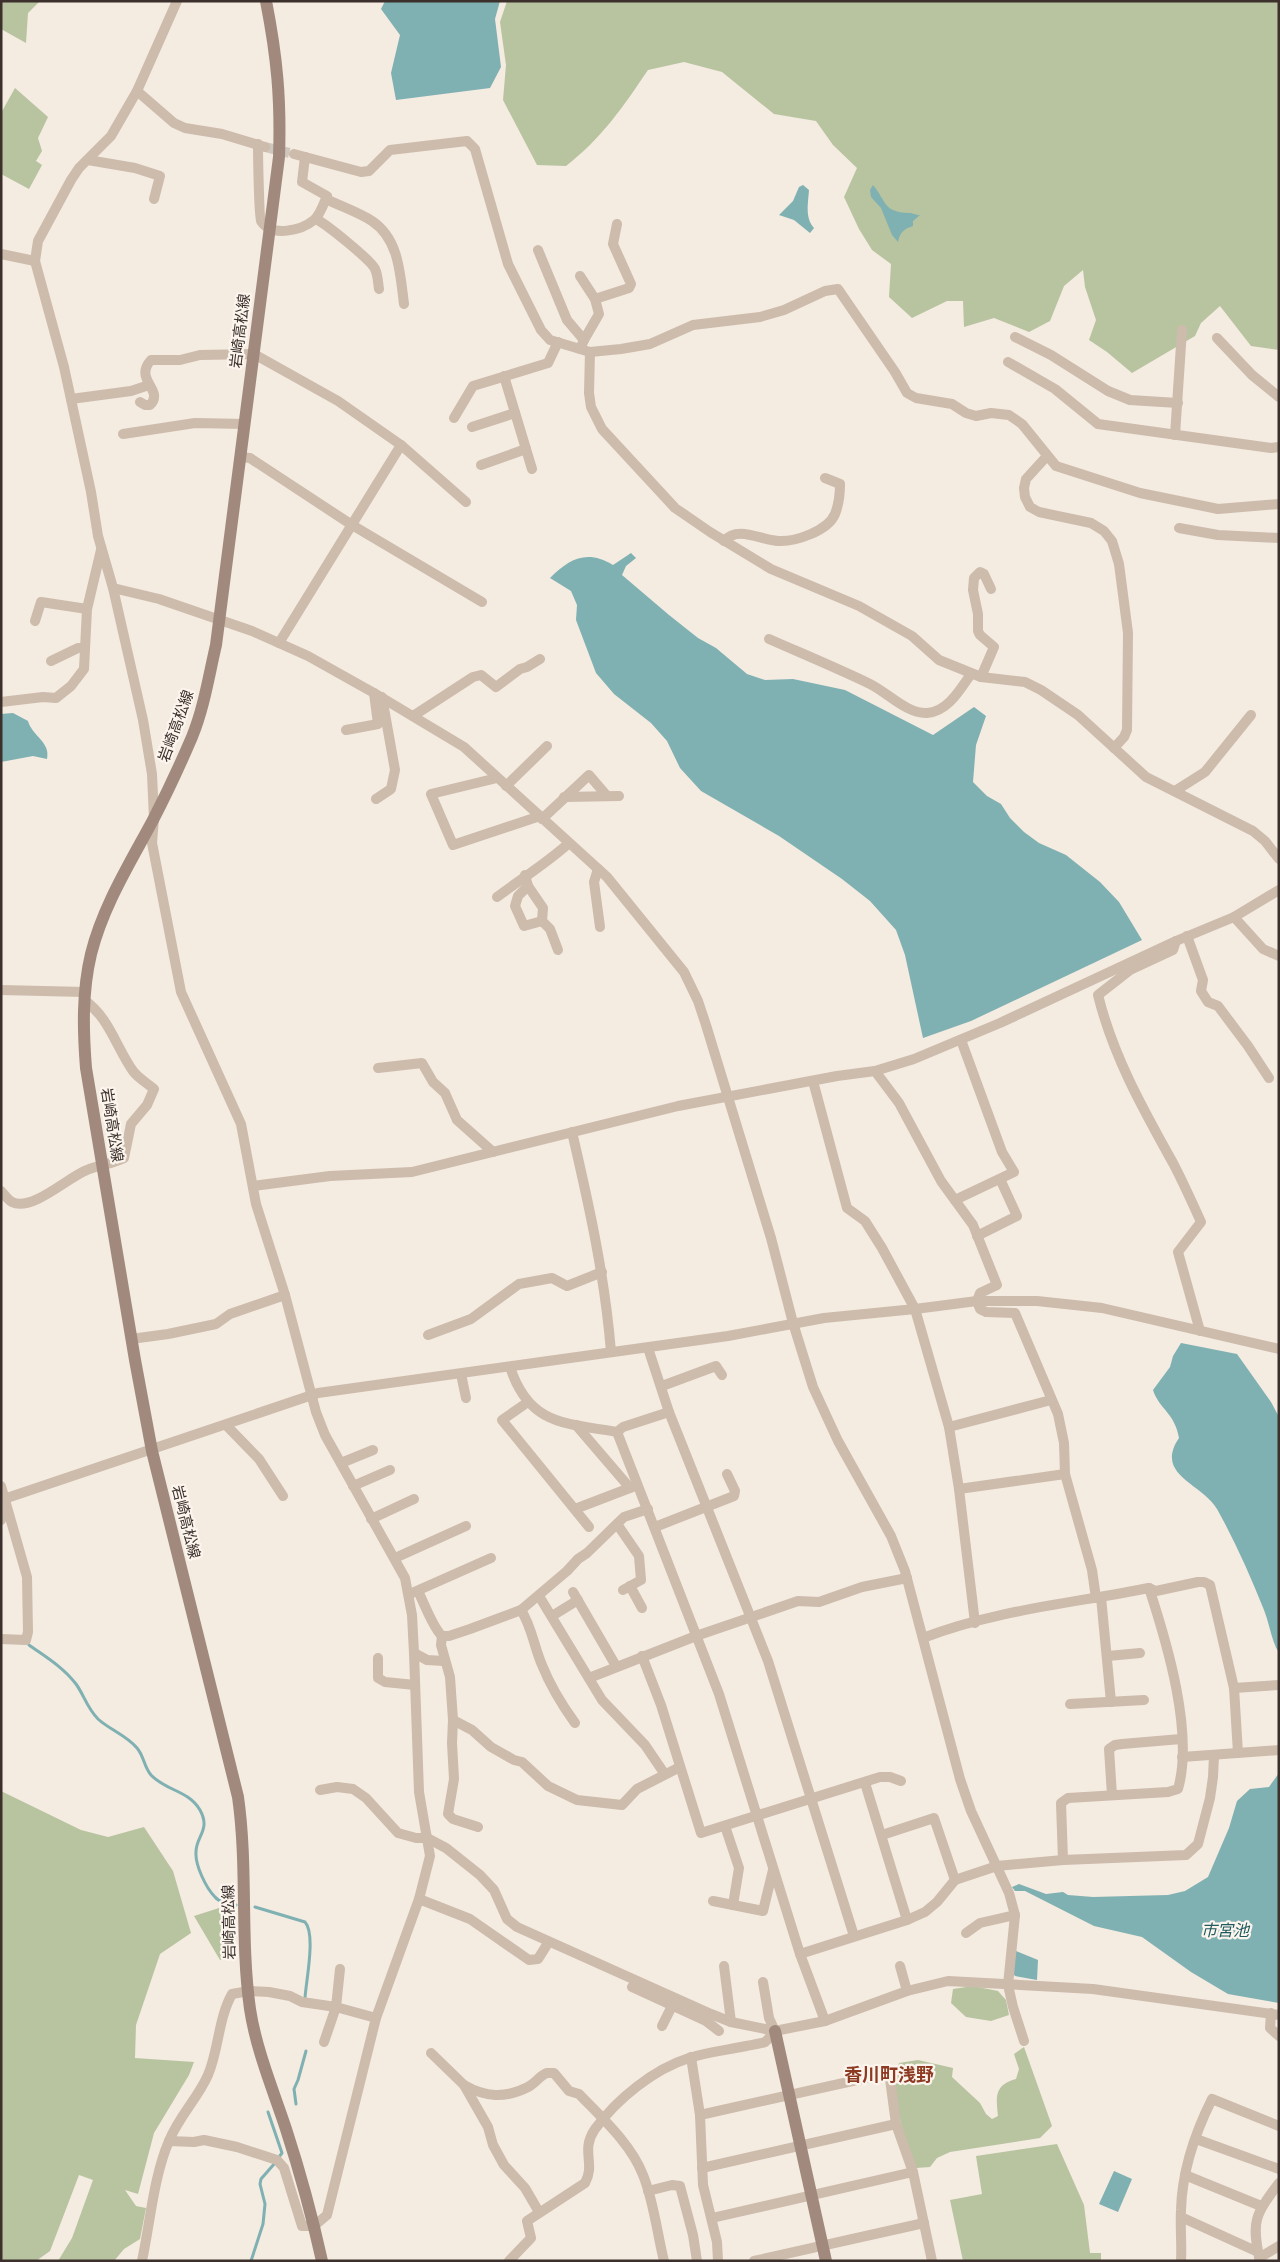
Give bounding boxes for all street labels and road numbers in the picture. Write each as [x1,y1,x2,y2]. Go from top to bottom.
street label: 岩崎高松線 [225,292,254,369]
street label: 岩崎高松線 [153,687,197,764]
street label: 岩崎高松線 [97,1086,129,1163]
street label: 岩崎高松線 [168,1483,206,1561]
street label: 岩崎高松線 [217,1884,239,1960]

